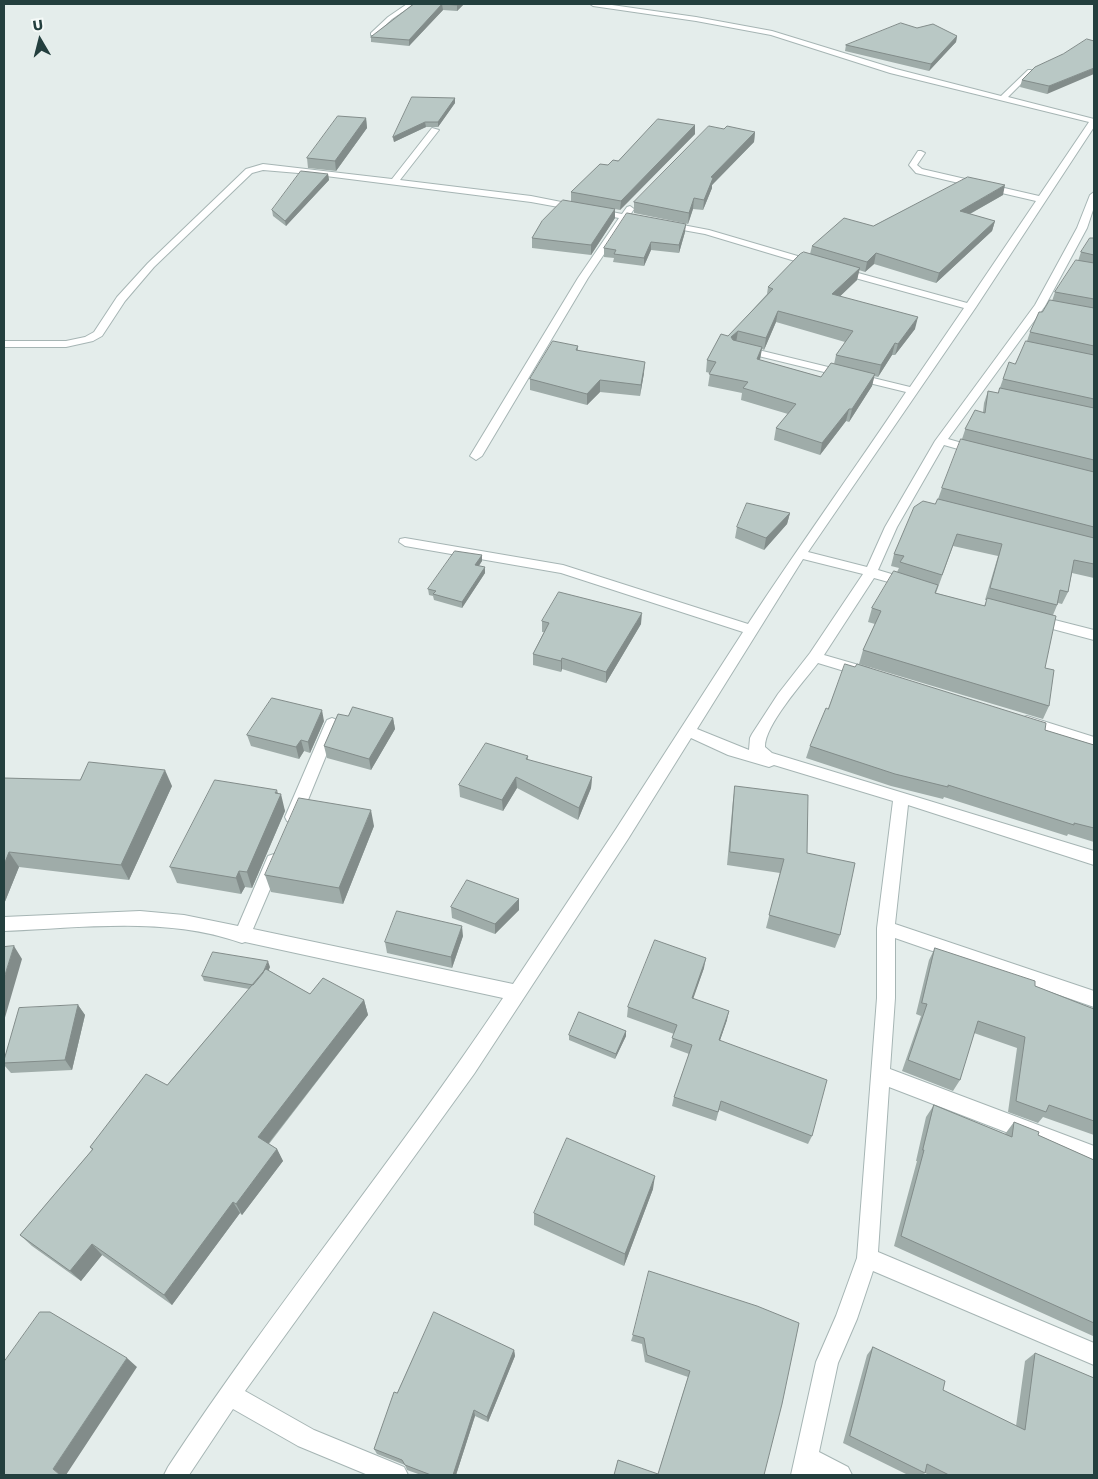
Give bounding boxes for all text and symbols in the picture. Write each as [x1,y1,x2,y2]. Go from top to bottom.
north arrow [15,15,65,65]
text: U [32,16,44,34]

